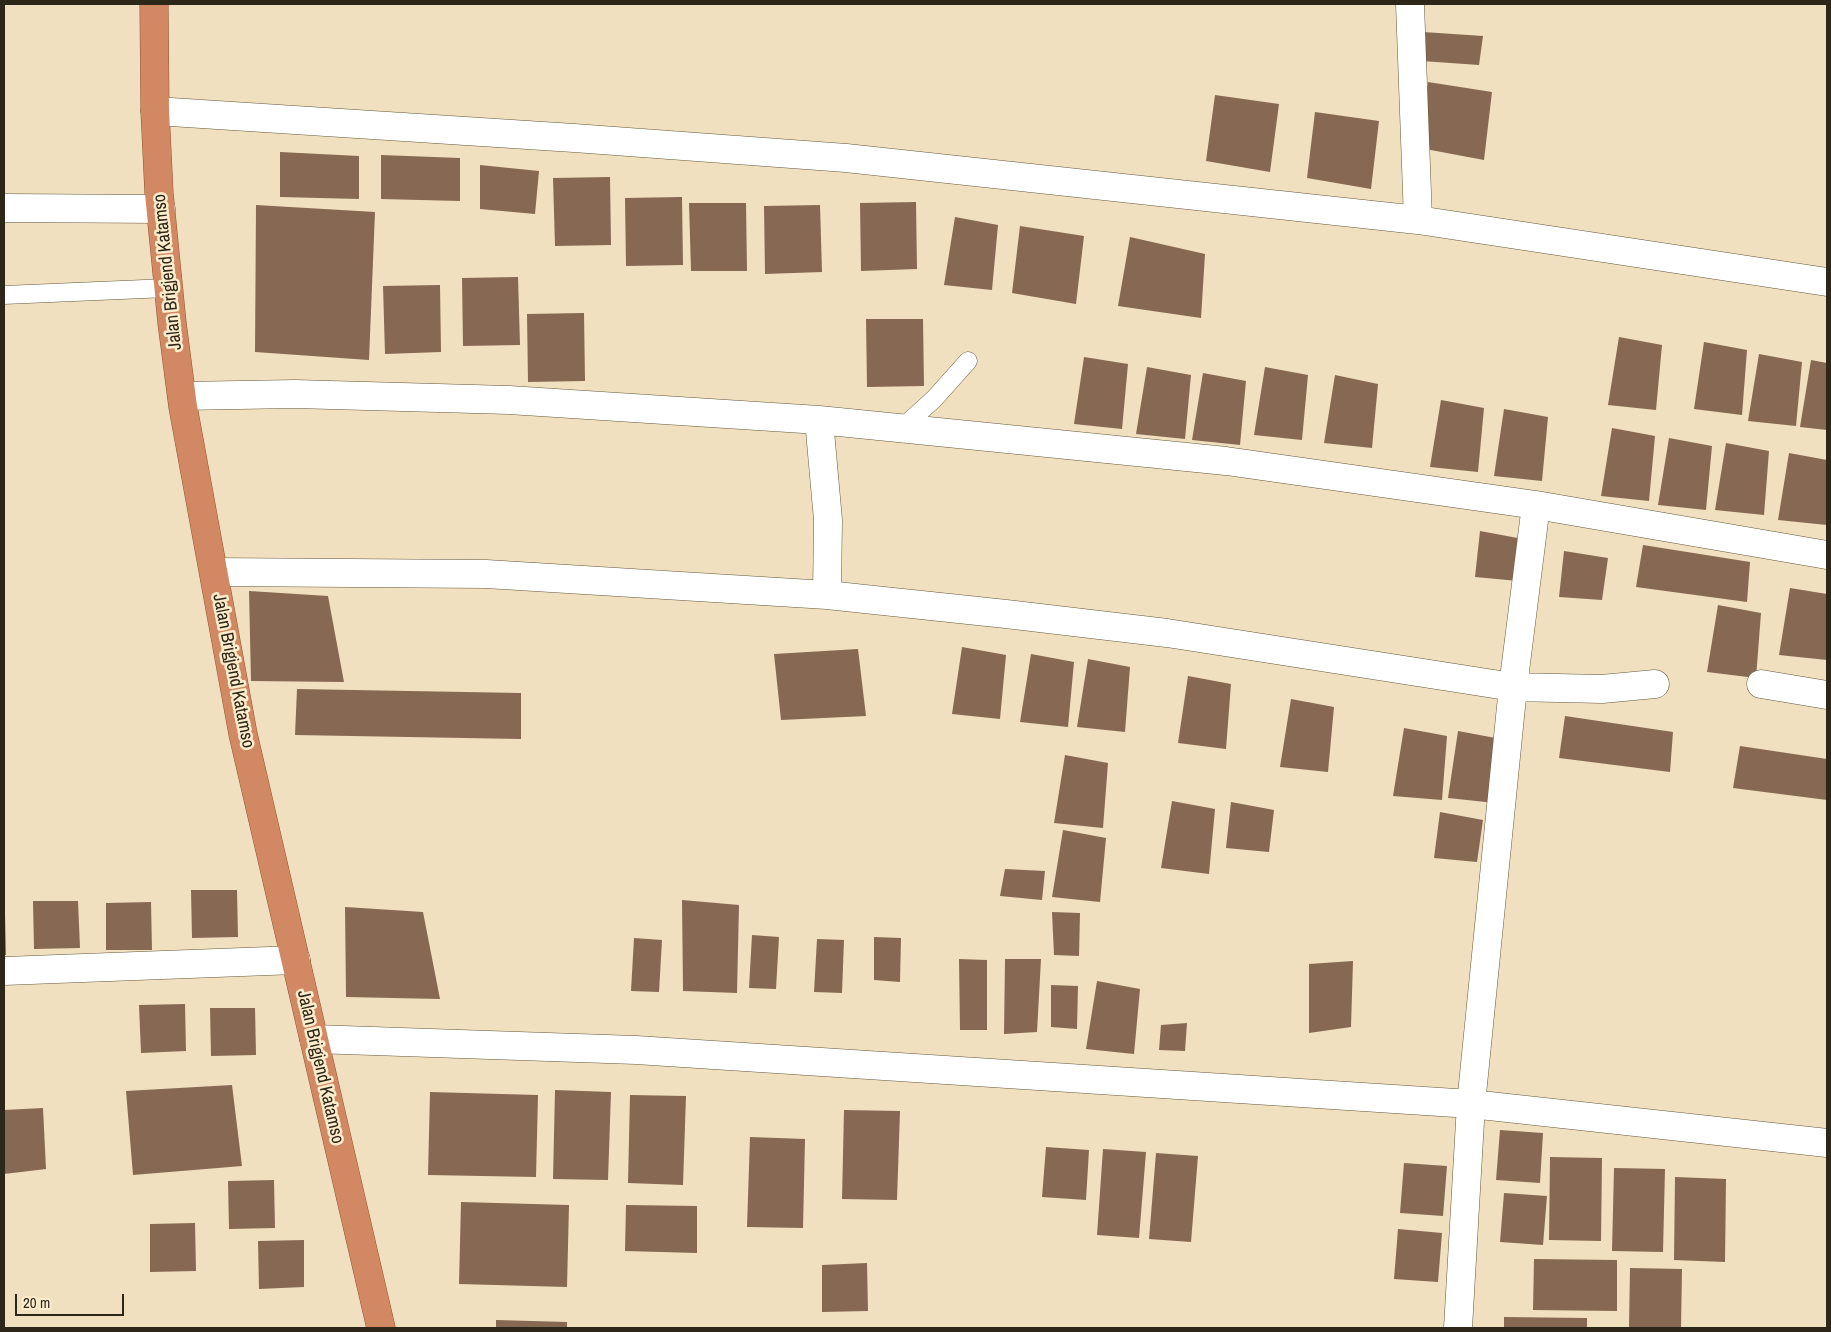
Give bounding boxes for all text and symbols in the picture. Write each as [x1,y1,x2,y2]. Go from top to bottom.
street label: Jalan Brigjend Katamso [149,193,187,351]
street label: Jalan Brigjend Katamso [207,592,259,750]
street label: Jalan Brigjend Katamso [292,988,348,1146]
scale bar [18,1284,126,1316]
text: 20 m [23,1292,50,1313]

